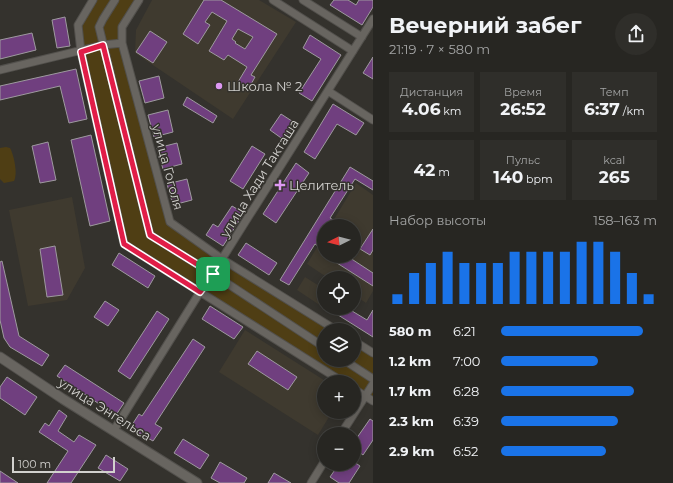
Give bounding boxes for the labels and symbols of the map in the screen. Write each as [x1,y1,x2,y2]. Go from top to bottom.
place label: Школа № 2 [227,78,302,94]
marker: Школа № 2 [214,81,224,91]
street label: улица Хади Такташа [216,116,302,241]
street label: улица Гоголя [149,121,187,212]
place label: Целитель [289,177,354,193]
marker: Целитель [274,179,286,191]
north arrow [317,219,361,263]
pin [196,257,230,291]
street label: улица Энгельса [55,374,154,444]
scale bar [12,455,115,474]

